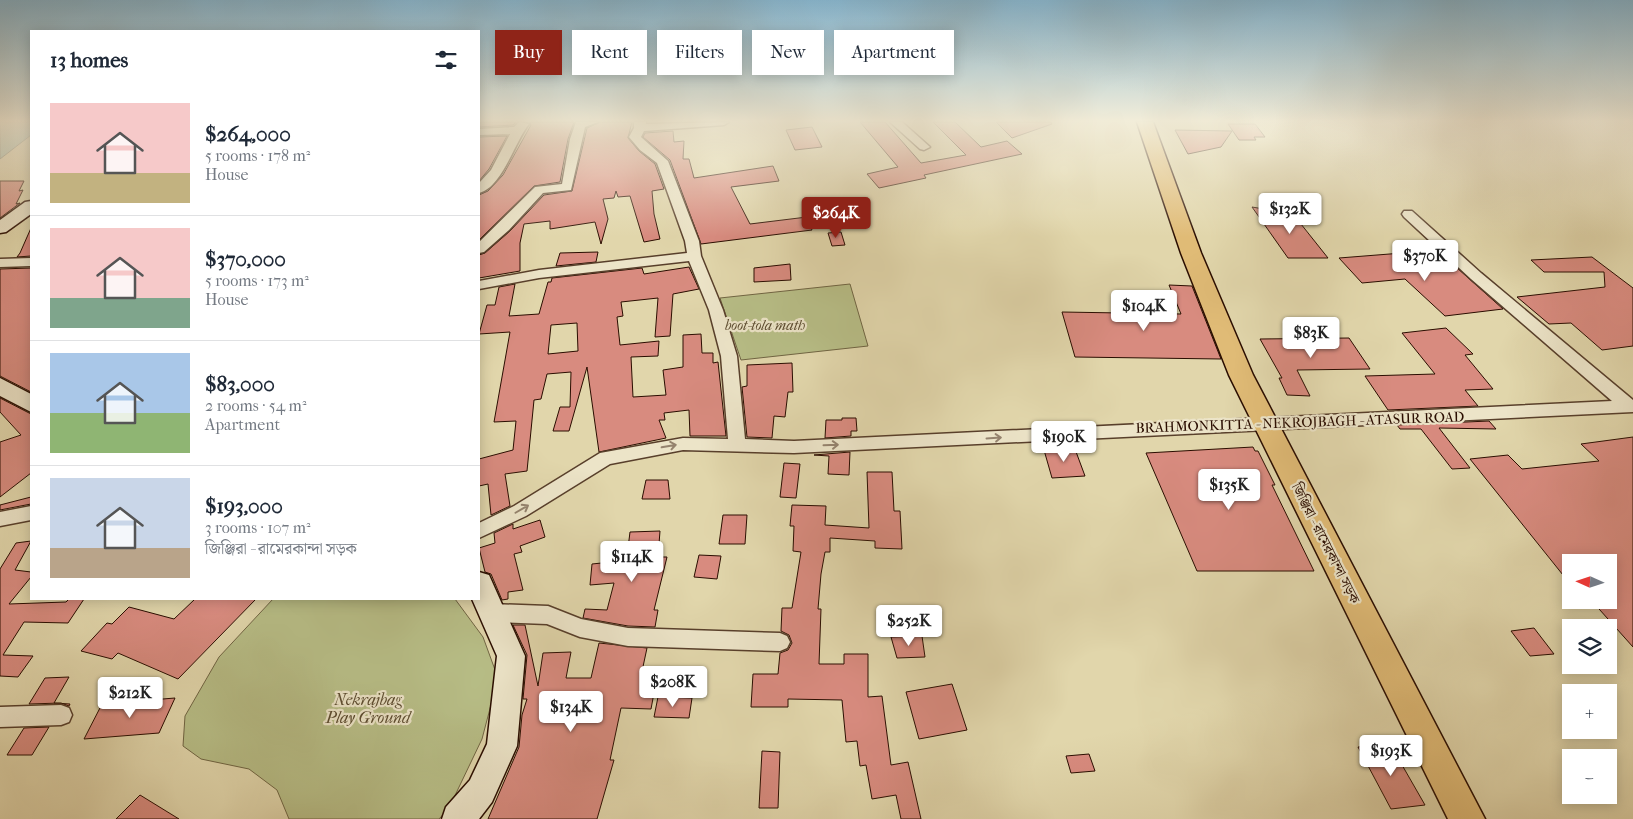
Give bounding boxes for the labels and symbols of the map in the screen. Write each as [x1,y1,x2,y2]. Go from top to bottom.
pin: $132K [1255,192,1325,235]
pin: $264K [801,196,871,239]
pin: $370K [1390,240,1460,282]
pin: $104K [1109,290,1179,332]
pin: $83K [1281,316,1341,359]
park label: boot-tola math [725,317,805,334]
street label: BRAHMONKITTA - NEKROJBAGH - ATASUR ROAD [1135,408,1465,437]
pin: $190K [1029,420,1099,463]
one-way arrow [985,433,1001,442]
one-way arrow [661,441,677,451]
one-way arrow [823,441,839,450]
pin: $135K [1194,468,1264,511]
street label: জিঞ্জিরা - রামেরকান্দা সড়ক [1287,479,1364,607]
one-way arrow [515,504,529,514]
pin: $114K [597,540,667,583]
north arrow [1562,554,1618,609]
pin: $252K [874,604,944,647]
pin: $208K [638,666,708,708]
pin: $212K [95,676,165,719]
park label: Nekrajbag Play Ground [325,690,412,727]
pin: $134K [536,690,606,733]
pin: $193K [1356,734,1426,777]

